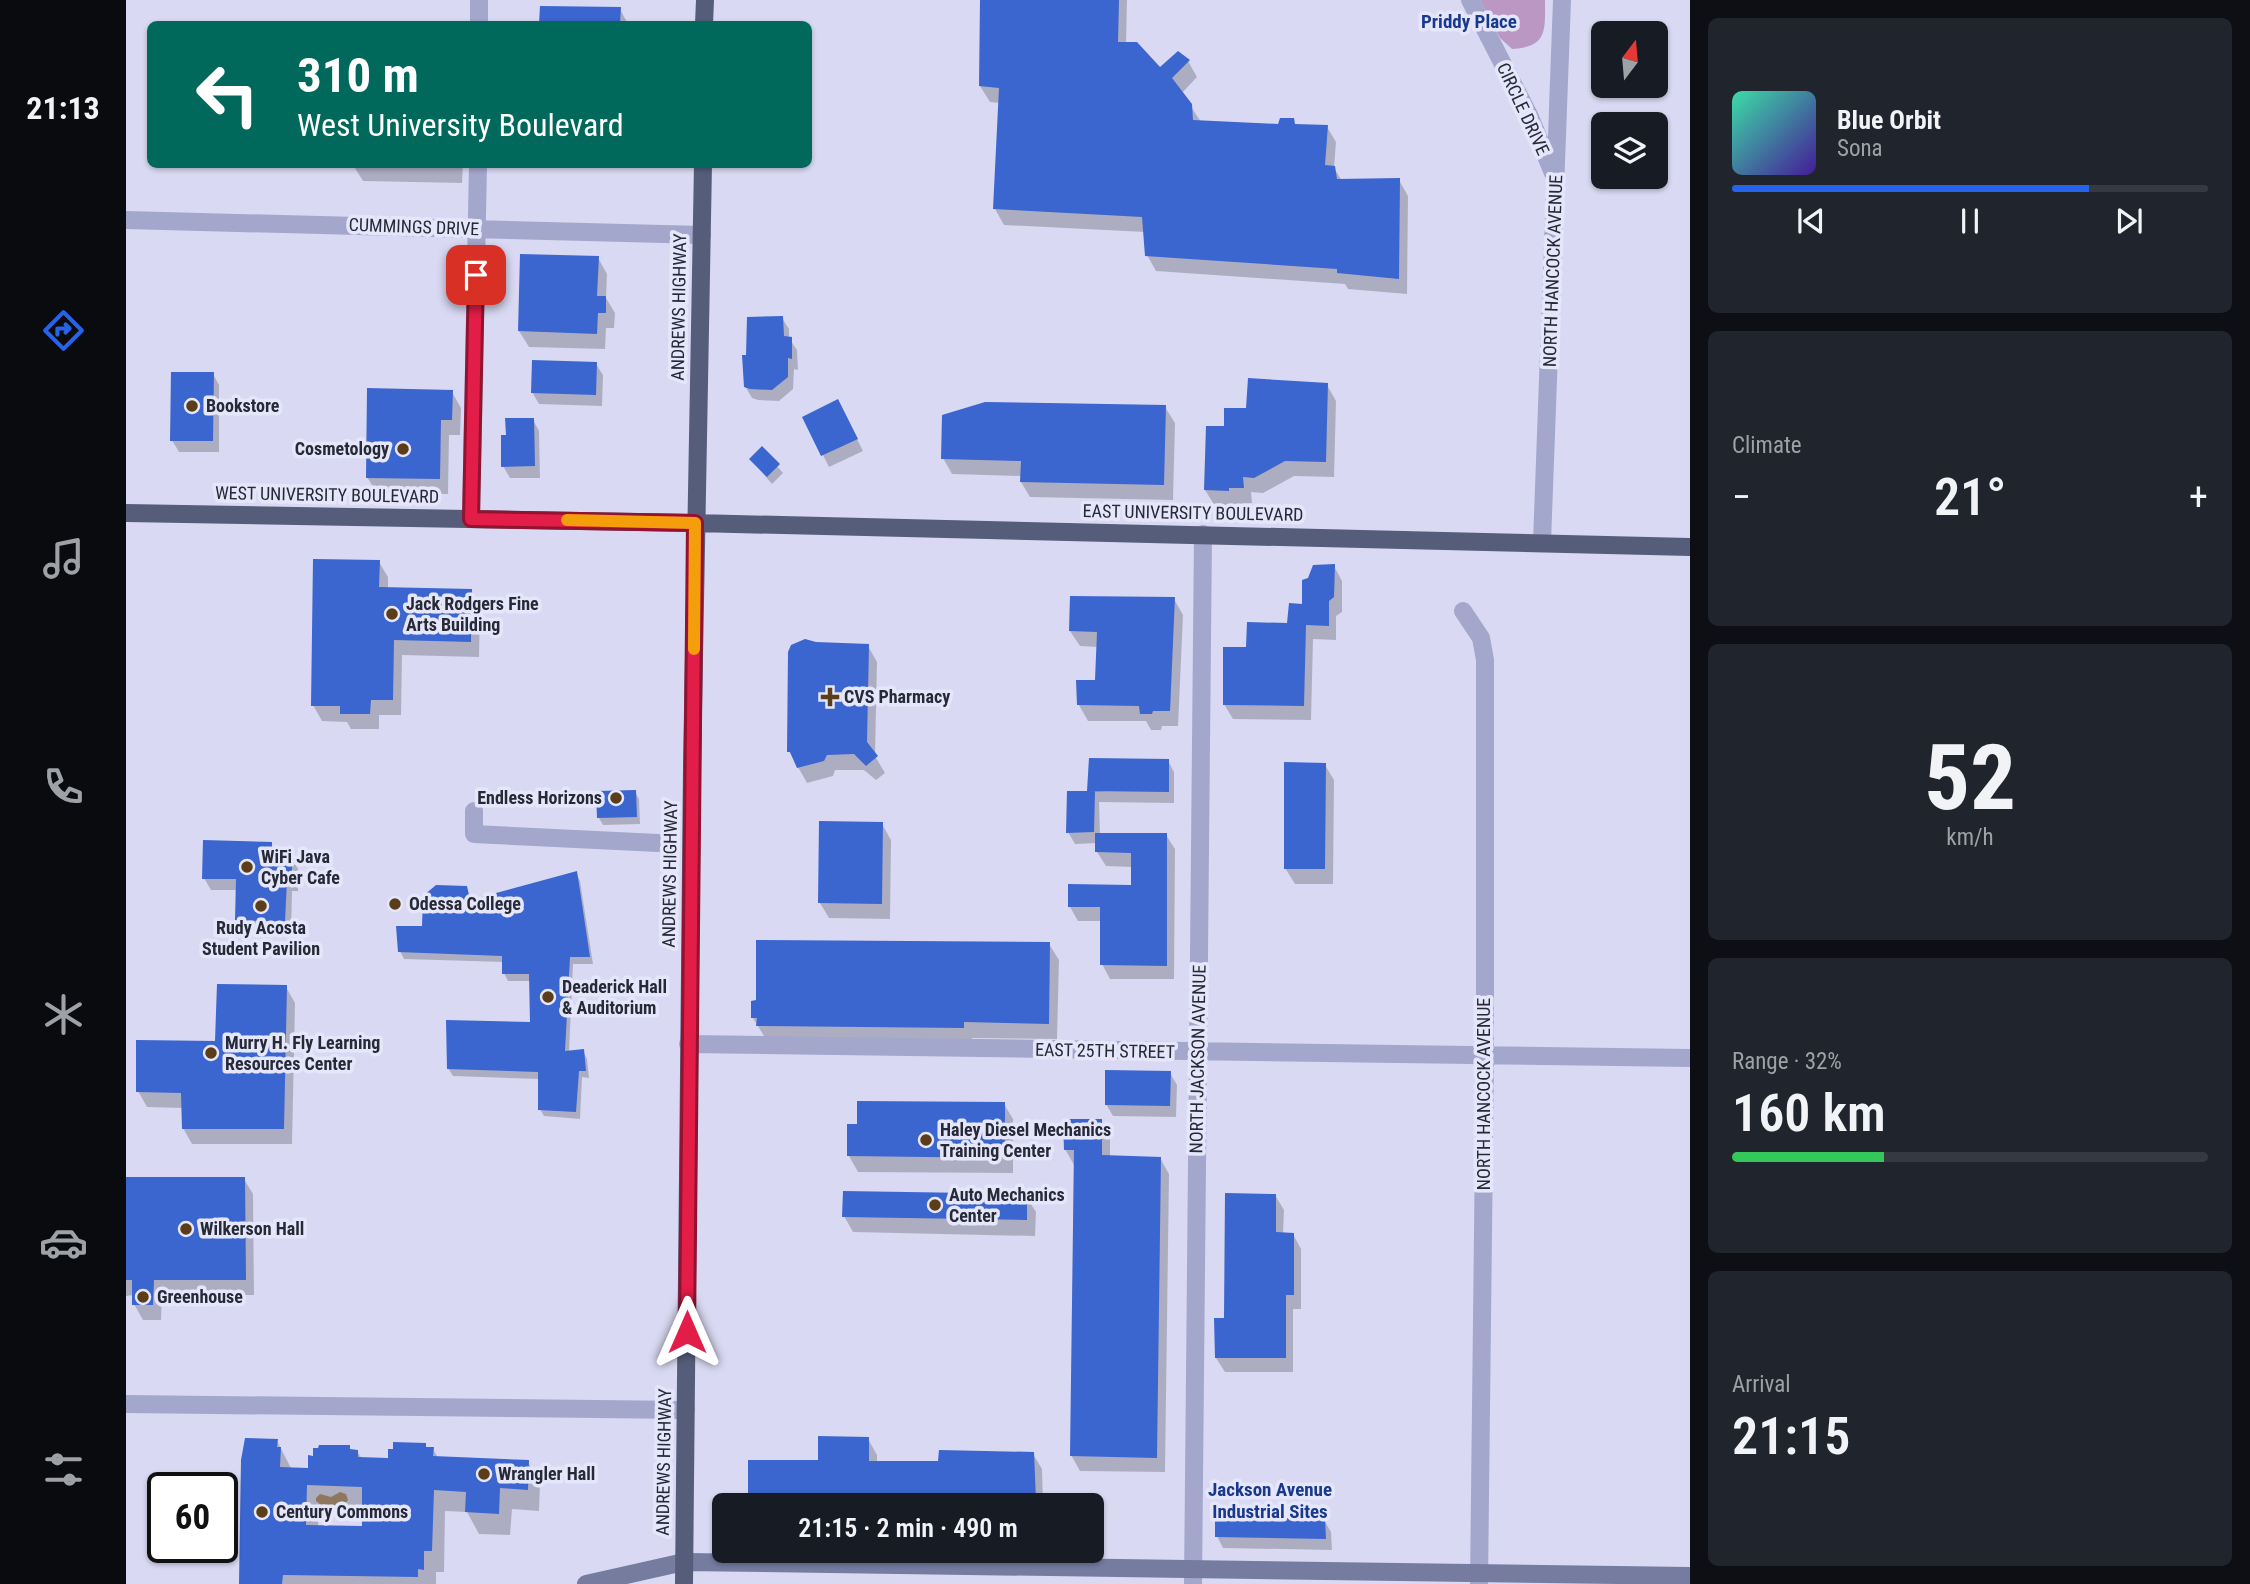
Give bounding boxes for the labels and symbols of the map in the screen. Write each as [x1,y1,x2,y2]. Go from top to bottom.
district label: Priddy Place [1421,10,1517,33]
north arrow [1591,21,1668,98]
street label: CIRCLE DRIVE [1493,59,1554,158]
street label: NORTH HANCOCK AVENUE [1539,174,1566,367]
street label: CUMMINGS DRIVE [348,214,480,239]
street label: ANDREWS HIGHWAY [667,233,690,381]
pin [446,245,506,305]
place label: Bookstore [206,395,280,416]
marker: Bookstore [184,398,200,414]
place label: Cosmetology [295,438,389,459]
marker: Cosmetology [395,441,411,457]
street label: WEST UNIVERSITY BOULEVARD [215,482,439,507]
street label: EAST UNIVERSITY BOULEVARD [1082,500,1304,525]
place label: Jack Rodgers Fine Arts Building [406,593,539,635]
marker: Jack Rodgers Fine Arts Building [384,606,400,622]
place label: CVS Pharmacy [844,686,950,707]
marker: CVS Pharmacy [822,689,838,705]
place label: Endless Horizons [477,787,602,808]
marker: Endless Horizons [608,790,624,806]
street label: ANDREWS HIGHWAY [658,800,681,948]
place label: WiFi Java Cyber Cafe [261,846,340,888]
marker: WiFi Java Cyber Cafe [239,859,255,875]
place label: Odessa College [409,893,521,914]
marker: Odessa College [387,896,403,912]
marker: Rudy Acosta Student Pavilion [253,898,269,914]
place label: Rudy Acosta Student Pavilion [202,917,320,959]
street label: NORTH JACKSON AVENUE [1185,964,1210,1153]
place label: Deaderick Hall & Auditorium [562,976,667,1018]
marker: Deaderick Hall & Auditorium [540,989,556,1005]
street label: NORTH HANCOCK AVENUE [1473,998,1494,1190]
place label: Murry H. Fly Learning Resources Center [225,1032,380,1074]
street label: EAST 25TH STREET [1035,1039,1175,1062]
marker: Murry H. Fly Learning Resources Center [203,1045,219,1061]
place label: Haley Diesel Mechanics Training Center [940,1119,1111,1161]
marker: Haley Diesel Mechanics Training Center [918,1132,934,1148]
place label: Auto Mechanics Center [949,1184,1065,1226]
marker: Auto Mechanics Center [927,1197,943,1213]
place label: Wilkerson Hall [200,1218,304,1239]
marker: Wilkerson Hall [178,1221,194,1237]
place label: Greenhouse [157,1286,243,1307]
marker: Greenhouse [135,1289,151,1305]
position arrow [650,1295,724,1369]
street label: ANDREWS HIGHWAY [652,1388,675,1536]
place label: Wrangler Hall [498,1463,595,1484]
marker: Wrangler Hall [476,1466,492,1482]
speed limit sign: 60 [147,1472,238,1563]
district label: Jackson Avenue Industrial Sites [1208,1478,1332,1523]
place label: Century Commons [276,1501,408,1522]
marker: Century Commons [254,1504,270,1520]

